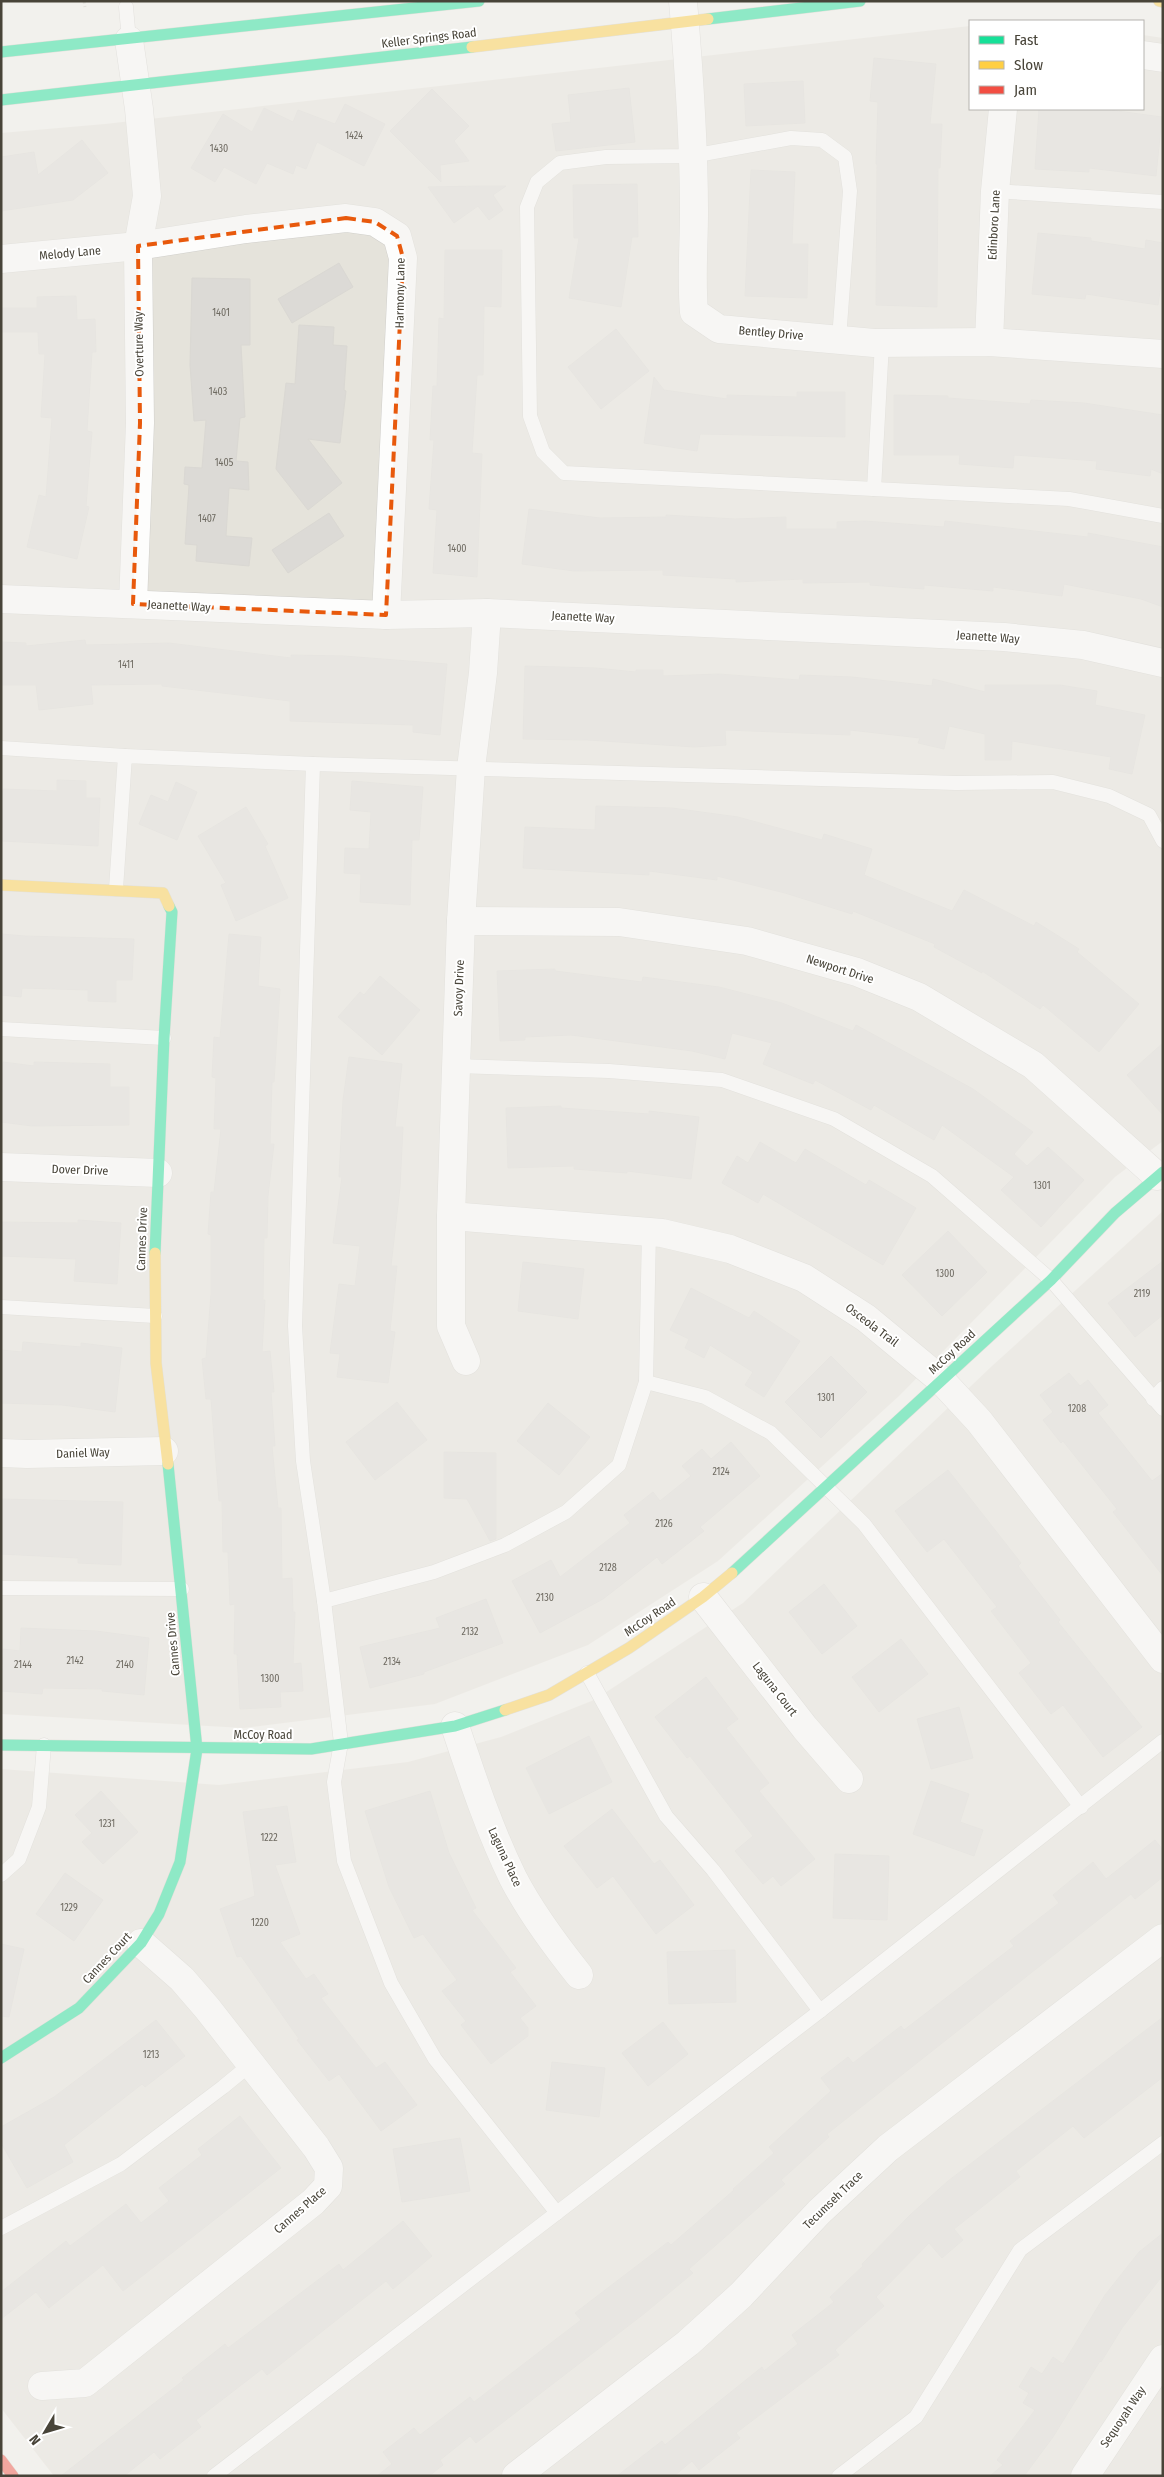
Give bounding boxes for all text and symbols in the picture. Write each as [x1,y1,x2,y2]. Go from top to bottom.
legend [969,20,1144,110]
street label: Keller Springs Road [381,25,477,51]
text: Fast [1014,31,1038,49]
text: Slow [1014,56,1043,74]
text: Jam [1014,81,1037,99]
house number: 1424 [345,130,363,142]
house number: 1430 [210,143,228,155]
street label: Edinboro Lane [985,190,1003,260]
street label: Melody Lane [39,243,101,263]
street label: Harmony Lane [392,257,408,328]
house number: 1401 [212,307,230,319]
street label: Overture Way [131,311,147,377]
street label: Bentley Drive [738,323,804,343]
house number: 1403 [209,386,228,398]
house number: 1405 [215,457,234,469]
house number: 1407 [198,513,216,525]
house number: 1400 [447,543,467,555]
street label: Jeanette Way [147,597,212,615]
street label: Jeanette Way [551,608,616,626]
street label: Jeanette Way [956,628,1021,646]
house number: 1411 [118,659,134,671]
street label: Newport Drive [804,952,876,987]
street label: Savoy Drive [451,959,467,1017]
street label: Dover Drive [51,1162,109,1178]
house number: 1301 [1033,1180,1051,1192]
street label: Cannes Drive [134,1207,150,1271]
house number: 1300 [936,1268,954,1280]
house number: 2119 [1134,1288,1150,1300]
street label: Osceola Trail [843,1301,901,1349]
street label: McCoy Road [926,1327,978,1377]
house number: 1301 [817,1392,835,1404]
house number: 1208 [1068,1403,1086,1415]
street label: Daniel Way [56,1445,111,1461]
house number: 2124 [712,1466,730,1478]
house number: 2126 [655,1518,673,1530]
house number: 2128 [599,1562,617,1574]
house number: 2130 [536,1592,554,1604]
street label: McCoy Road [622,1595,678,1639]
street label: Cannes Drive [163,1612,183,1676]
house number: 2132 [462,1626,479,1638]
house number: 2142 [66,1655,84,1667]
house number: 2134 [383,1656,401,1668]
house number: 2144 [14,1659,32,1671]
house number: 2140 [116,1659,134,1671]
street label: Laguna Court [750,1659,800,1719]
house number: 1300 [261,1673,279,1685]
street label: McCoy Road [234,1728,292,1742]
house number: 1231 [99,1818,115,1830]
street label: Laguna Place [485,1825,525,1889]
house number: 1222 [260,1832,278,1844]
house number: 1229 [60,1902,78,1914]
house number: 1220 [251,1917,269,1929]
street label: Cannes Court [80,1929,134,1987]
house number: 1213 [143,2049,160,2061]
street label: Tecumseh Trace [800,2168,866,2232]
street label: Cannes Place [271,2184,329,2236]
street label: Sequoyah Way [1097,2383,1149,2450]
north arrow [20,2407,70,2457]
text: N [26,2431,44,2448]

